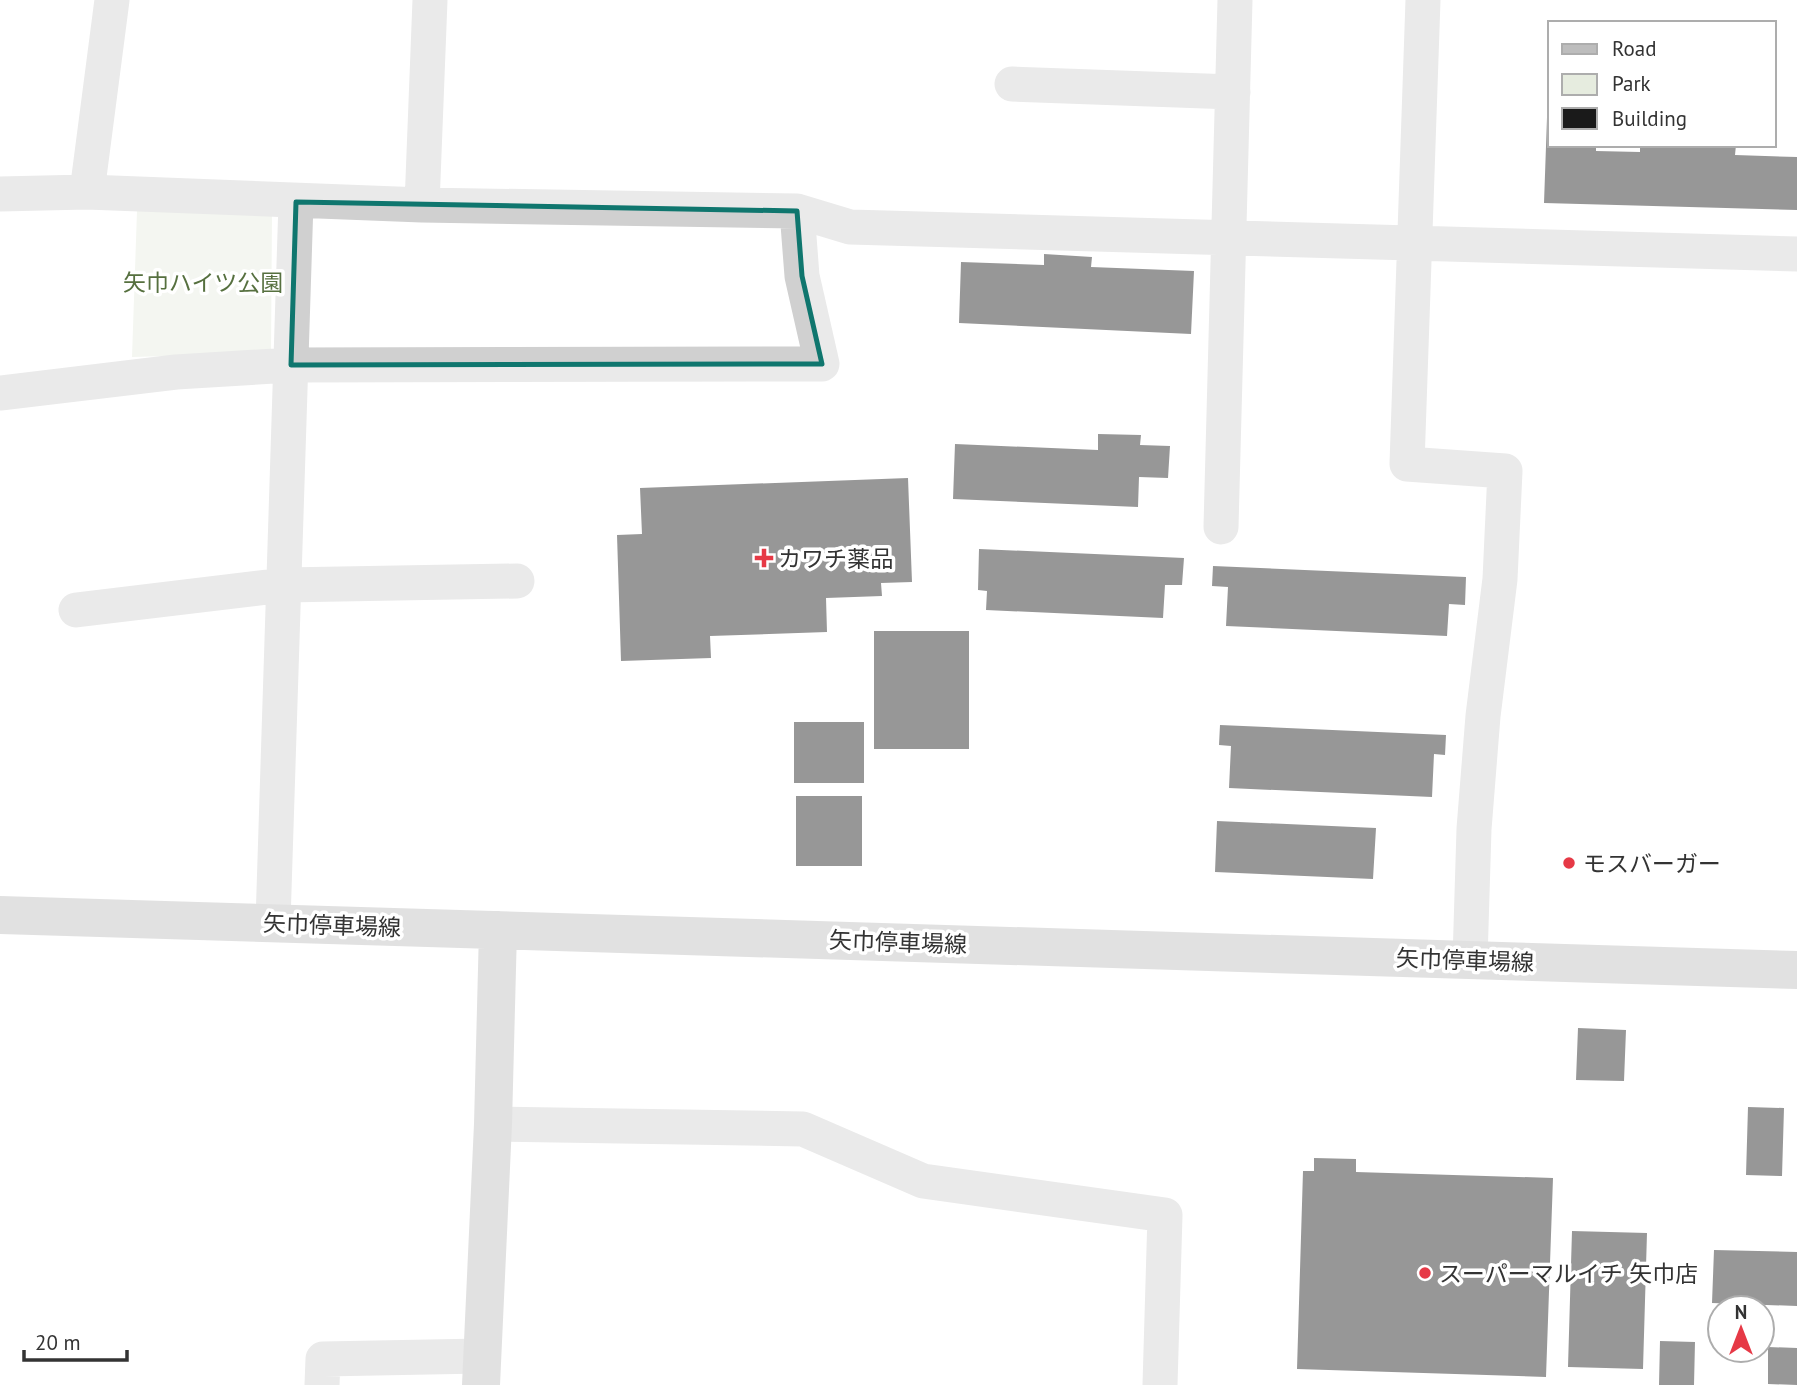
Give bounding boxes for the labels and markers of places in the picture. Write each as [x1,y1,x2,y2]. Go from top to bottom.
place label: カワチ薬品 [778,544,893,573]
marker: カワチ薬品 [756,550,772,566]
place label: モスバーガー [1583,849,1721,878]
marker: モスバーガー [1561,855,1577,871]
place label: スーパーマルイチ 矢巾店 [1439,1259,1698,1288]
marker: スーパーマルイチ 矢巾店 [1417,1265,1433,1281]

